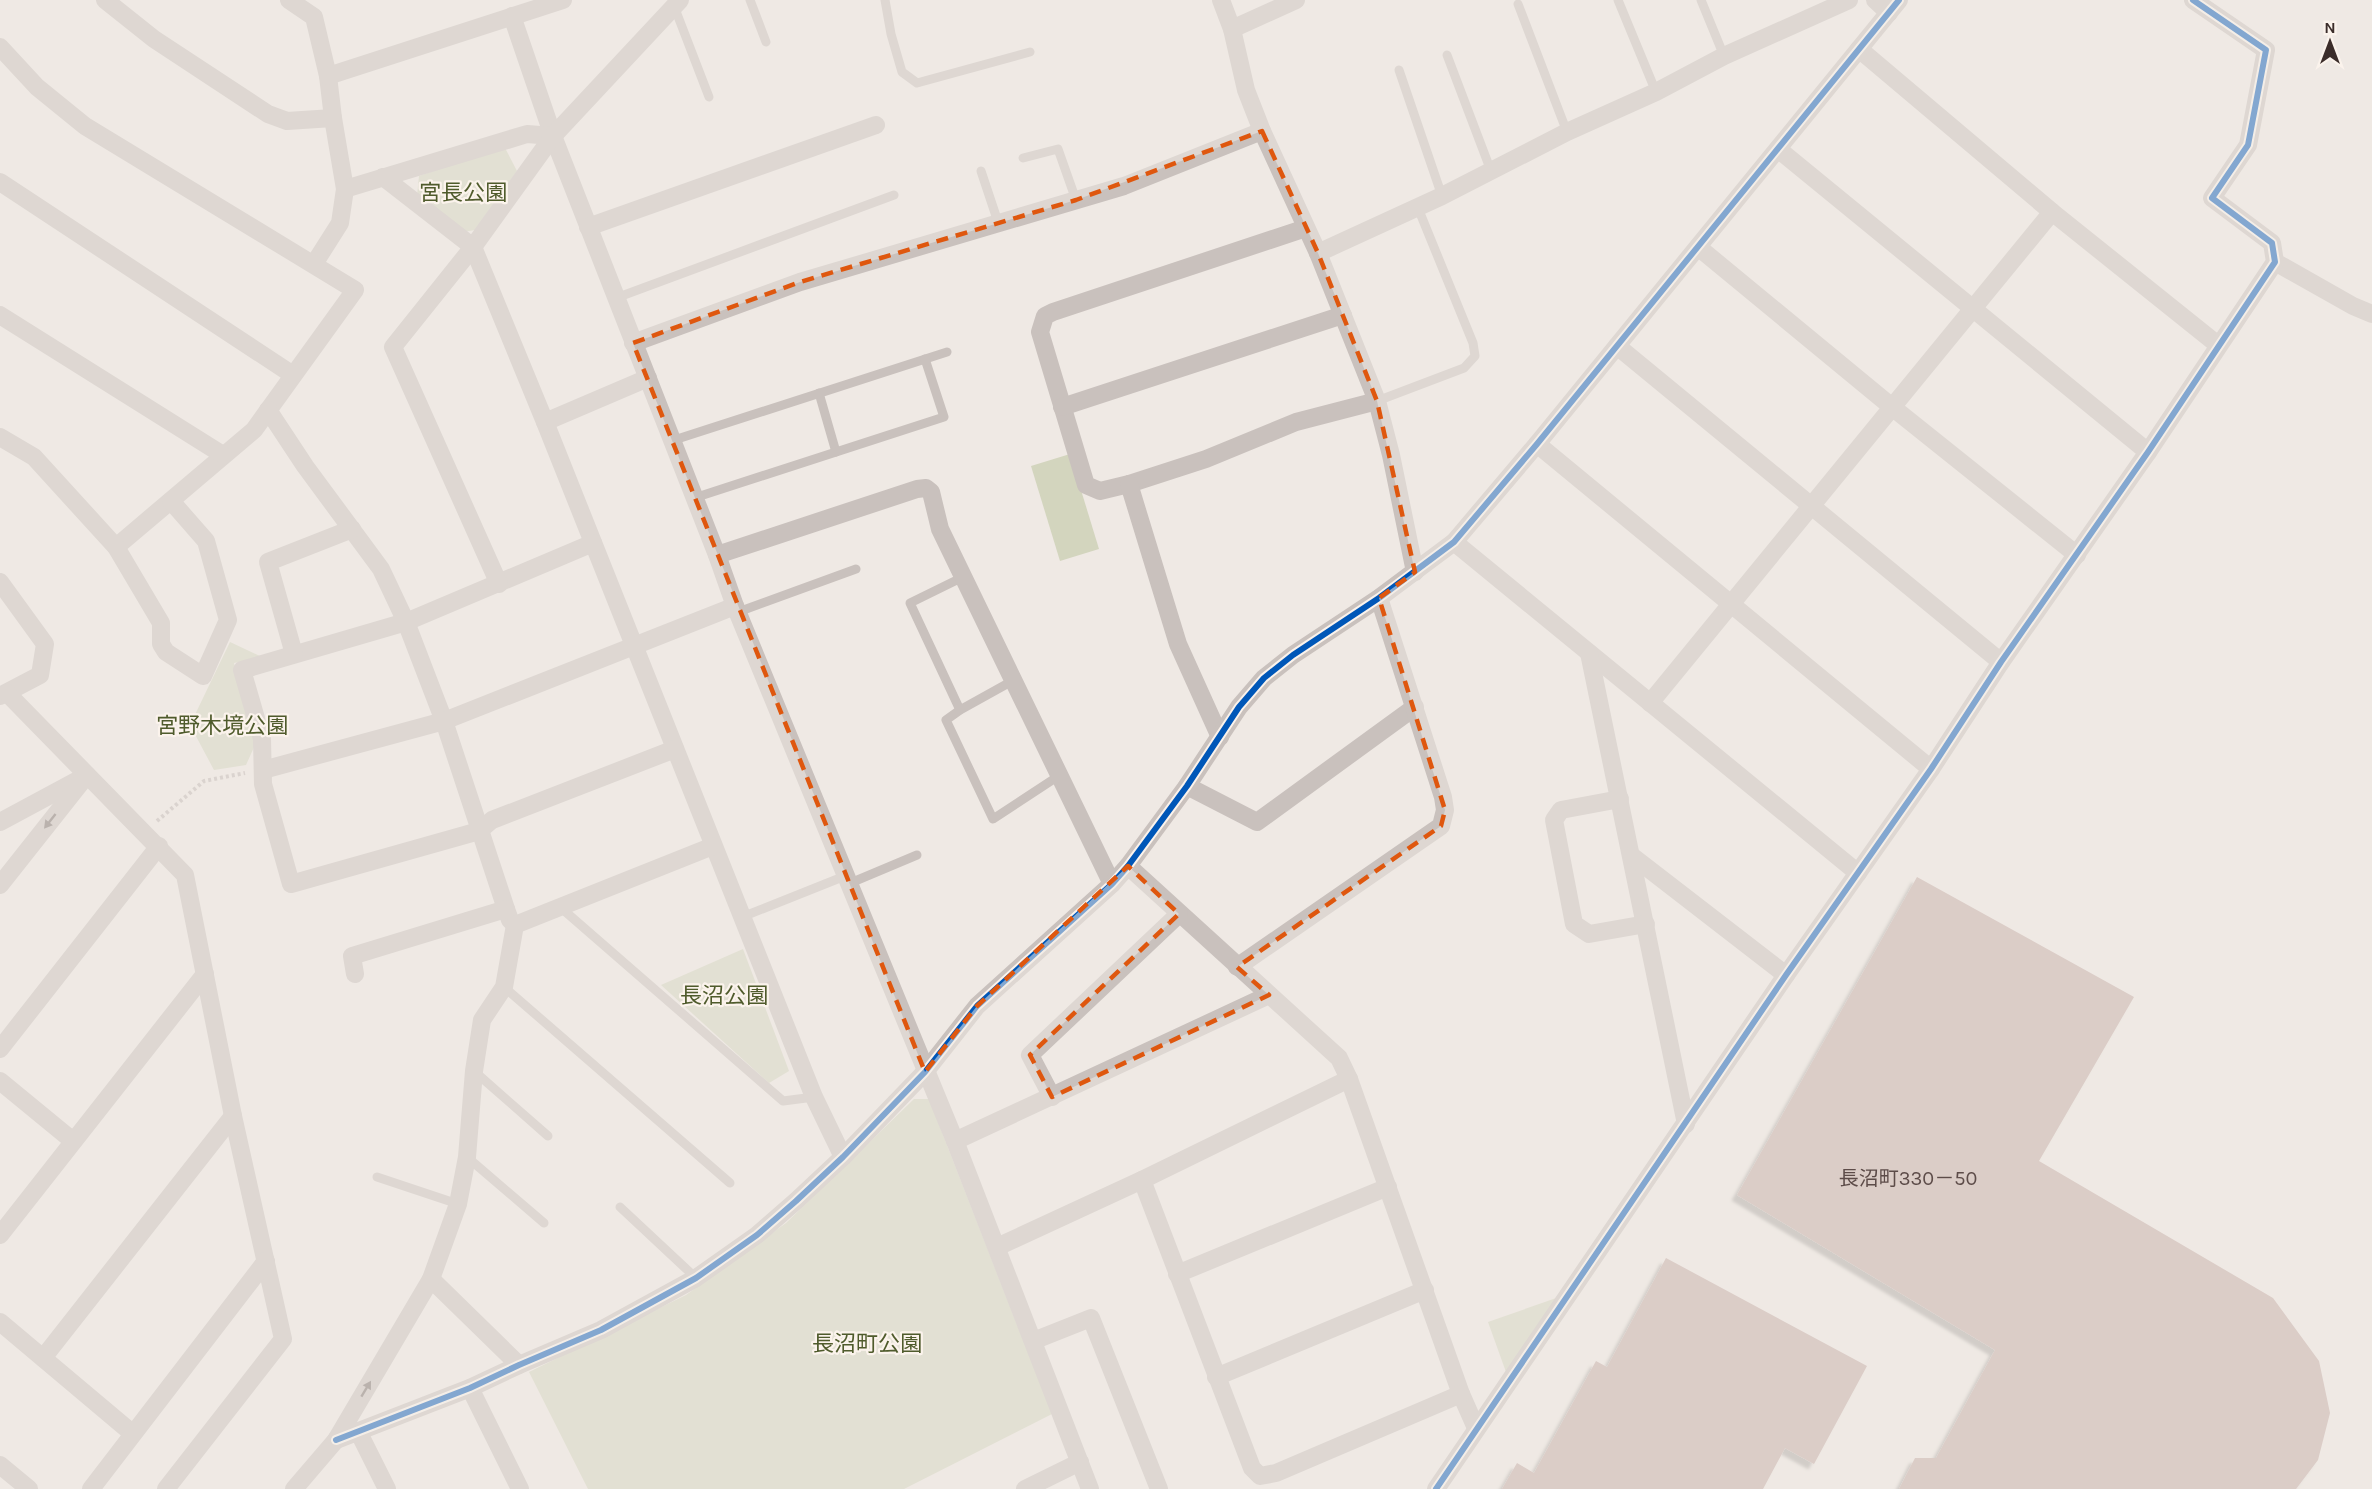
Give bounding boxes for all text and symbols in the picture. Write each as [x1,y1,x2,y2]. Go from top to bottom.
north arrow [2300,12,2360,72]
text: N [2324,18,2336,37]
park label: 宮長公園 [419,180,507,206]
park label: 宮野木境公園 [156,713,288,739]
one-way arrow [45,813,57,828]
park label: 長沼公園 [680,983,768,1009]
house number: 長沼町330－50 [1839,1167,1977,1190]
park label: 長沼町公園 [812,1331,922,1357]
one-way arrow [360,1381,371,1397]

